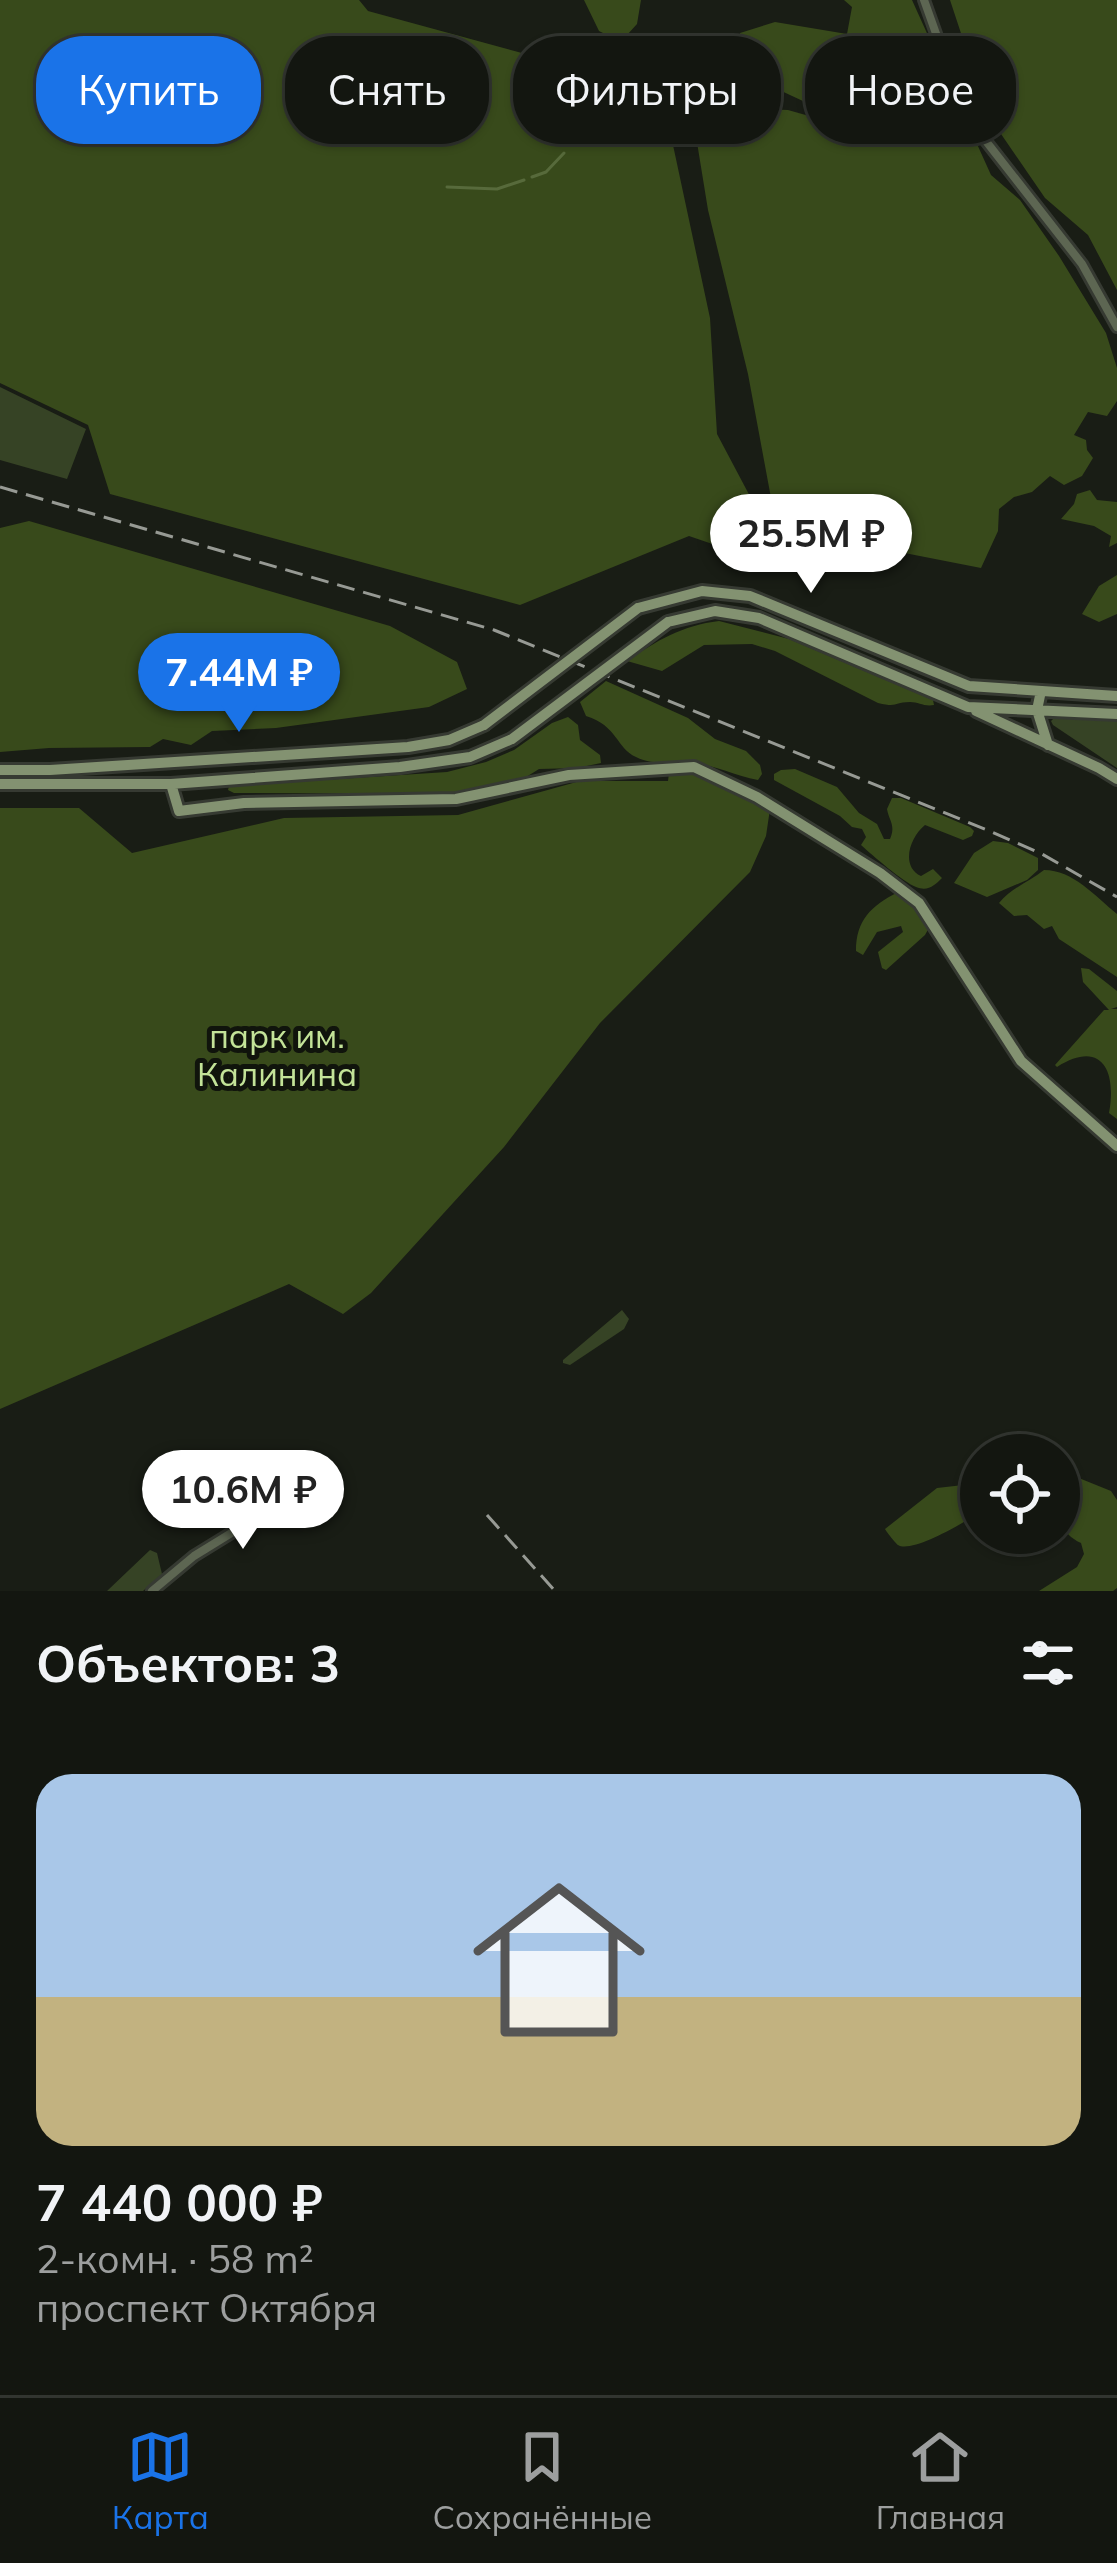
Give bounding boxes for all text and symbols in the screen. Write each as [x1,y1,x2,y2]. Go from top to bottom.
chip: Купить [36,36,261,144]
chip: Снять [285,36,489,144]
chip: Фильтры [513,36,781,144]
chip: Новое [805,36,1016,144]
pin: 25.5M ₽ [700,494,922,596]
text: 25.5M ₽ [737,508,885,557]
pin: 7.44M ₽ [128,633,350,735]
text: 7.44M ₽ [165,647,313,696]
park label: парк им. Калинина [197,1015,357,1094]
map controls [960,1434,1080,1554]
button: locate [960,1434,1080,1554]
pin: 10.6M ₽ [132,1450,354,1552]
text: 10.6M ₽ [169,1464,317,1513]
icon: filters [1015,1630,1081,1696]
text: Объектов: 3 [36,1631,340,1695]
icon: home [451,1852,667,2068]
text: 7 440 000 ₽ [36,2170,323,2234]
text: 2-комн. · 58 m² [36,2234,314,2283]
text: проспект Октября [36,2283,377,2332]
tab: Карта [112,2424,209,2537]
tab: Сохранённые [432,2424,652,2537]
tab: Главная [876,2424,1005,2537]

